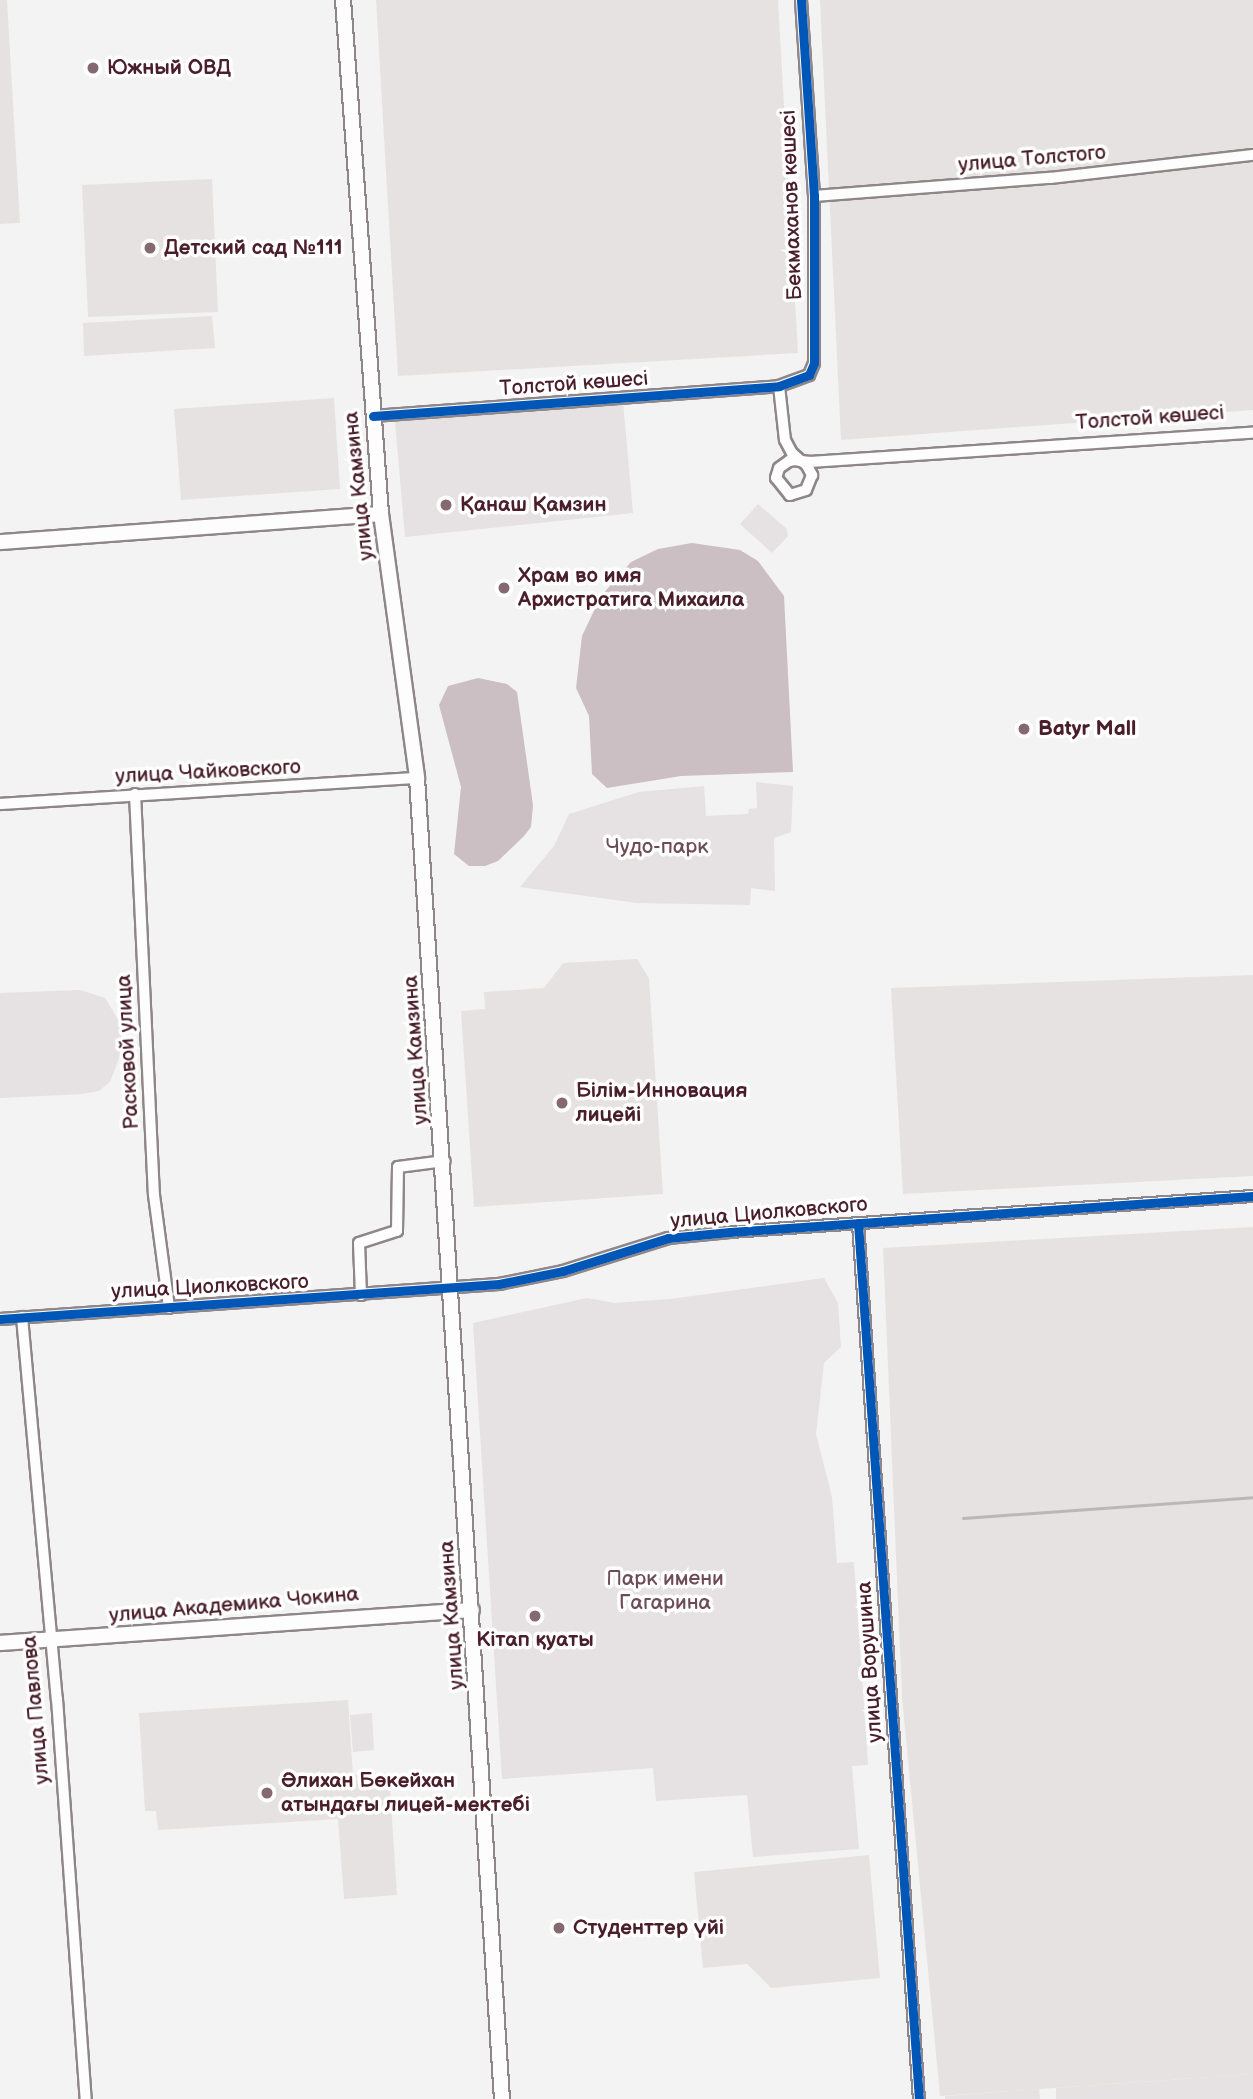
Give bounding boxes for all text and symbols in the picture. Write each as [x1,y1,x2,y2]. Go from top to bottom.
place label: Южный ОВД [107,55,231,81]
marker: Южный ОВД [85,60,101,76]
street label: Бекмаханов көшесі [776,109,808,301]
street label: улица Толстого [957,140,1107,178]
place label: Детский сад №111 [164,235,343,261]
marker: Детский сад №111 [142,240,158,256]
street label: Толстой көшесі [499,366,649,402]
street label: Толстой көшесі [1075,400,1225,436]
street label: улица Камзина [339,410,379,562]
place label: Қанаш Қамзин [460,492,606,518]
marker: Қанаш Қамзин [438,497,454,513]
place label: Храм во имя Архистратига Михаила [518,563,744,613]
marker: Храм во имя Архистратига Михаила [496,580,512,596]
place label: Batyr Mall [1038,716,1136,742]
marker: Batyr Mall [1016,721,1032,737]
street label: улица Чайковского [115,755,301,789]
park label: Чудо-парк [606,834,708,860]
street label: Расковой улица [111,974,145,1130]
street label: улица Камзина [398,974,434,1126]
place label: Білім-Инновация лицейі [576,1078,748,1128]
marker: Білім-Инновация лицейі [554,1095,570,1111]
street label: улица Циолковского [669,1192,869,1234]
street label: улица Циолковского [111,1269,309,1305]
street label: улица Камзина [434,1539,470,1691]
park label: Парк имени Гагарина [606,1566,724,1616]
street label: улица Ворушина [852,1580,888,1744]
street label: улица Академика Чокина [108,1582,360,1628]
marker: Кітап қуаты [527,1608,543,1624]
place label: Кітап қуаты [476,1627,594,1653]
street label: улица Павлова [17,1635,55,1785]
place label: Әлихан Бөкейхан атындағы лицей-мектебі [281,1768,530,1818]
marker: Әлихан Бөкейхан атындағы лицей-мектебі [259,1785,275,1801]
place label: Студенттер үйі [573,1915,724,1941]
marker: Студенттер үйі [551,1920,567,1936]

